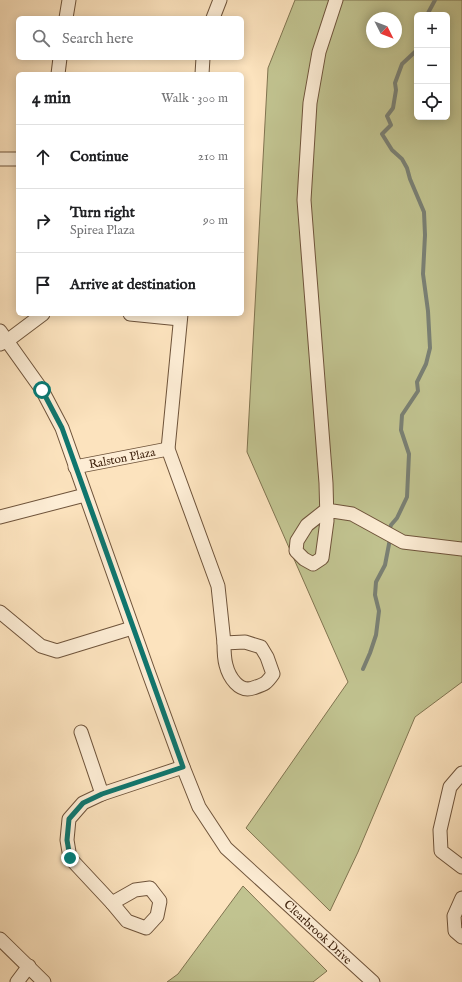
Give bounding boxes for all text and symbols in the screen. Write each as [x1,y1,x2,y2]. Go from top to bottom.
north arrow [366,12,402,48]
map controls [414,12,450,120]
button: + [414,12,450,48]
search box [16,16,244,60]
icon: search [30,27,52,49]
text: Search here [62,29,133,48]
button: − [414,48,450,84]
button: locate [414,84,450,120]
text: 4 min [32,88,71,109]
text: Walk · 300 m [161,90,228,107]
icon: ahead [32,146,54,168]
text: Continue [70,147,128,166]
text: 210 m [198,148,228,165]
text: Turn right [70,203,135,222]
icon: right [32,210,54,232]
text: 90 m [203,212,228,229]
text: Spirea Plaza [70,222,135,239]
icon: arrive [32,274,54,296]
text: Arrive at destination [70,275,196,294]
route start [33,381,51,399]
street label: Ralston Plaza [88,445,157,472]
route end [61,849,79,867]
street label: Clearbrook Drive [281,897,355,968]

